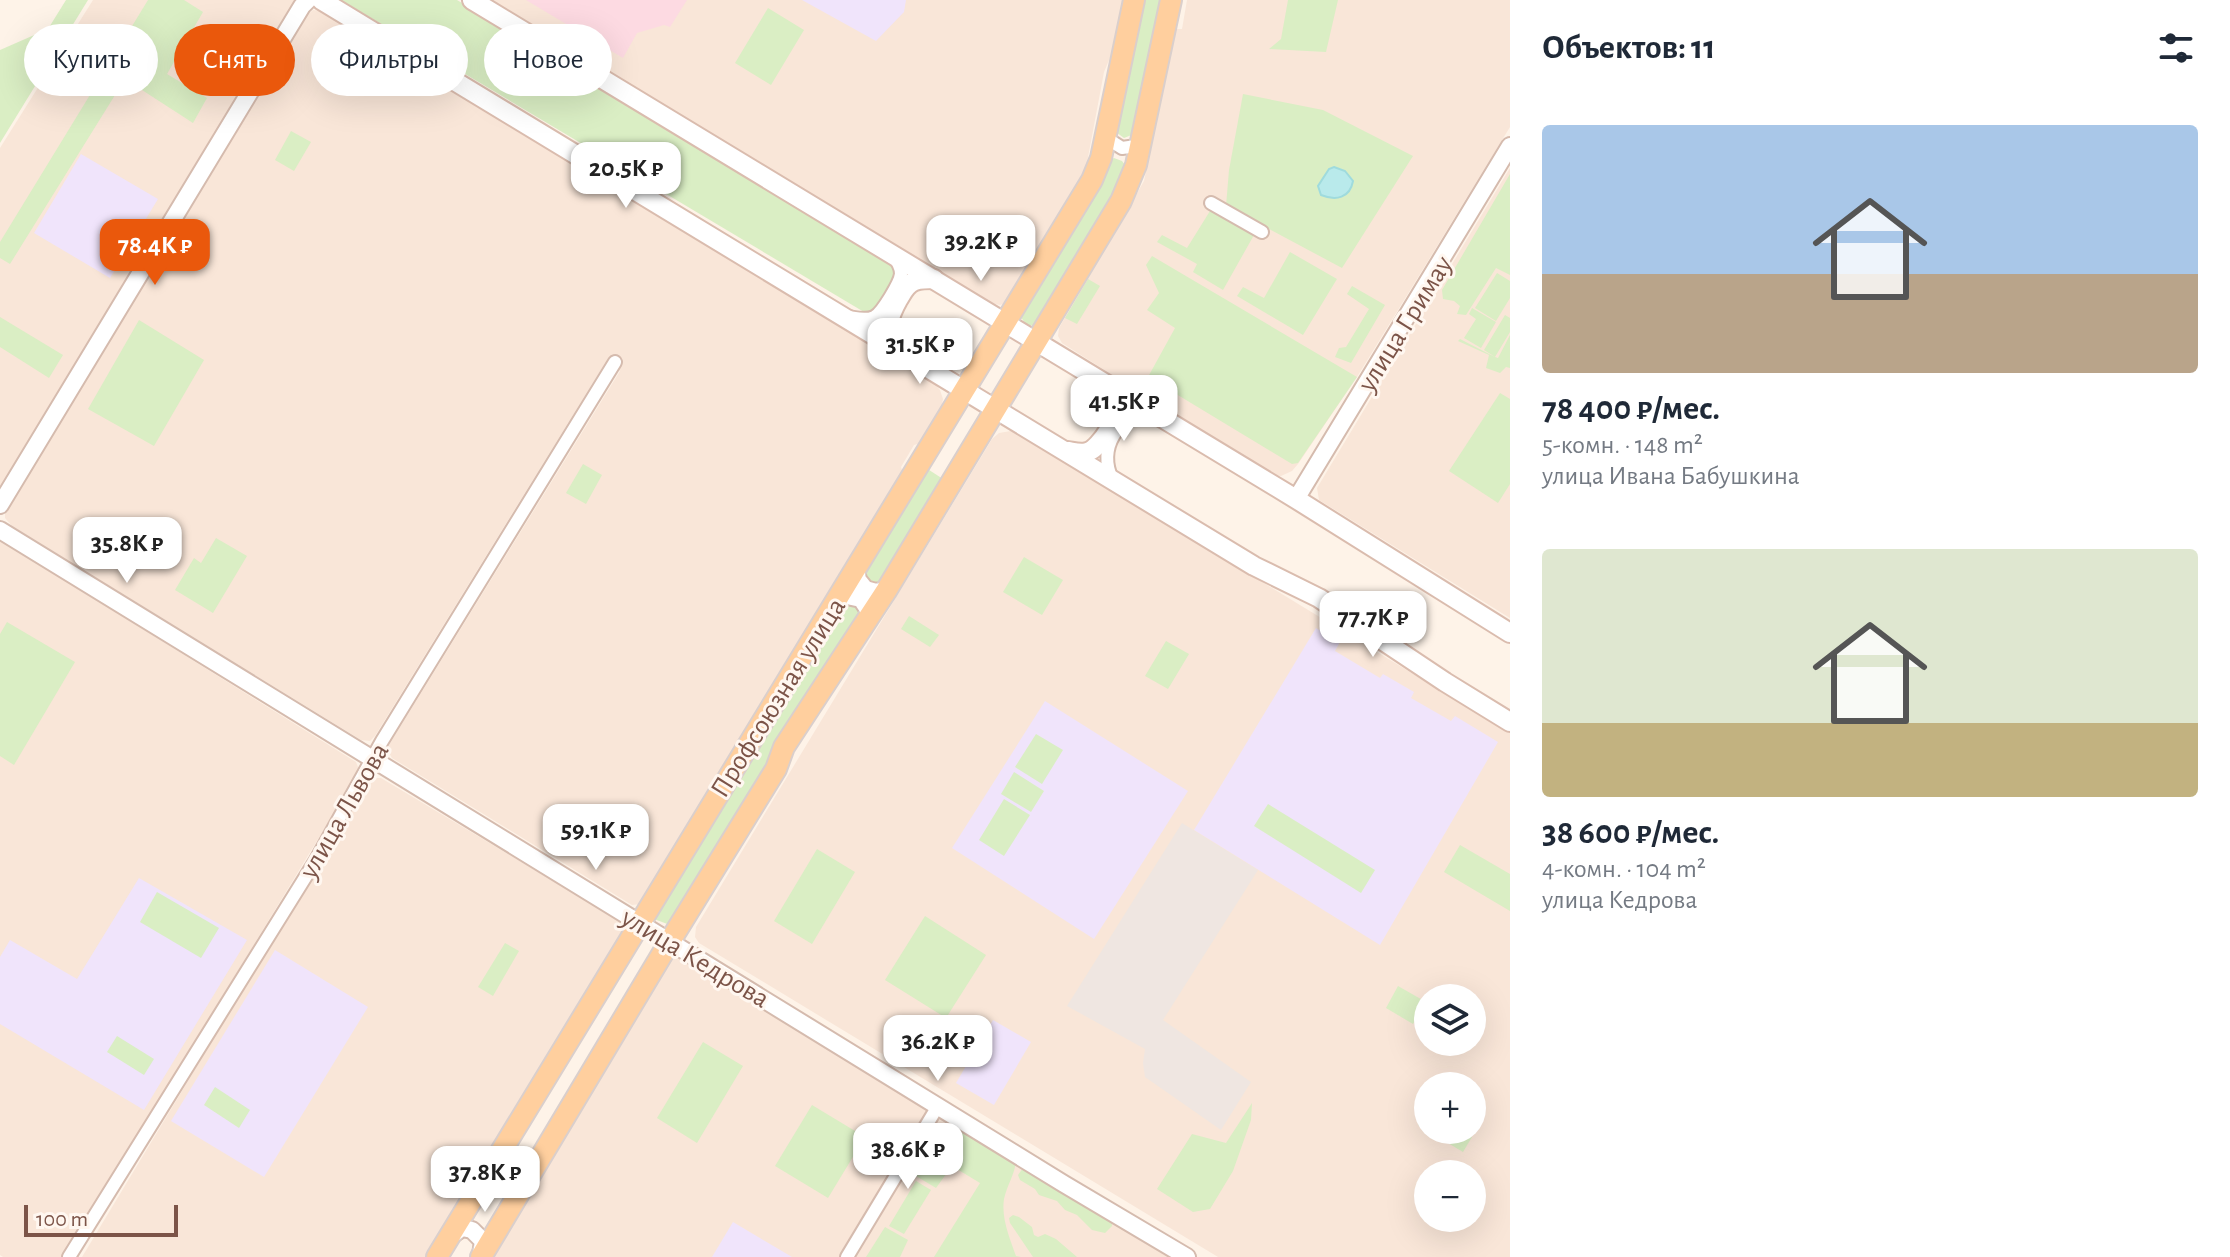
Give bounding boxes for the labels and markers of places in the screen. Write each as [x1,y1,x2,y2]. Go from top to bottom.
pin: 20.5K ₽ [552,142,700,210]
pin: 39.2K ₽ [907,215,1055,283]
pin: 78.4K ₽ [81,219,229,287]
pin: 31.5K ₽ [846,318,994,386]
pin: 41.5K ₽ [1050,375,1198,443]
pin: 35.8K ₽ [53,517,201,585]
pin: 77.7K ₽ [1299,591,1447,659]
pin: 59.1K ₽ [522,804,670,872]
pin: 36.2K ₽ [864,1015,1012,1083]
pin: 38.6K ₽ [834,1123,982,1191]
pin: 37.8K ₽ [411,1146,559,1214]

